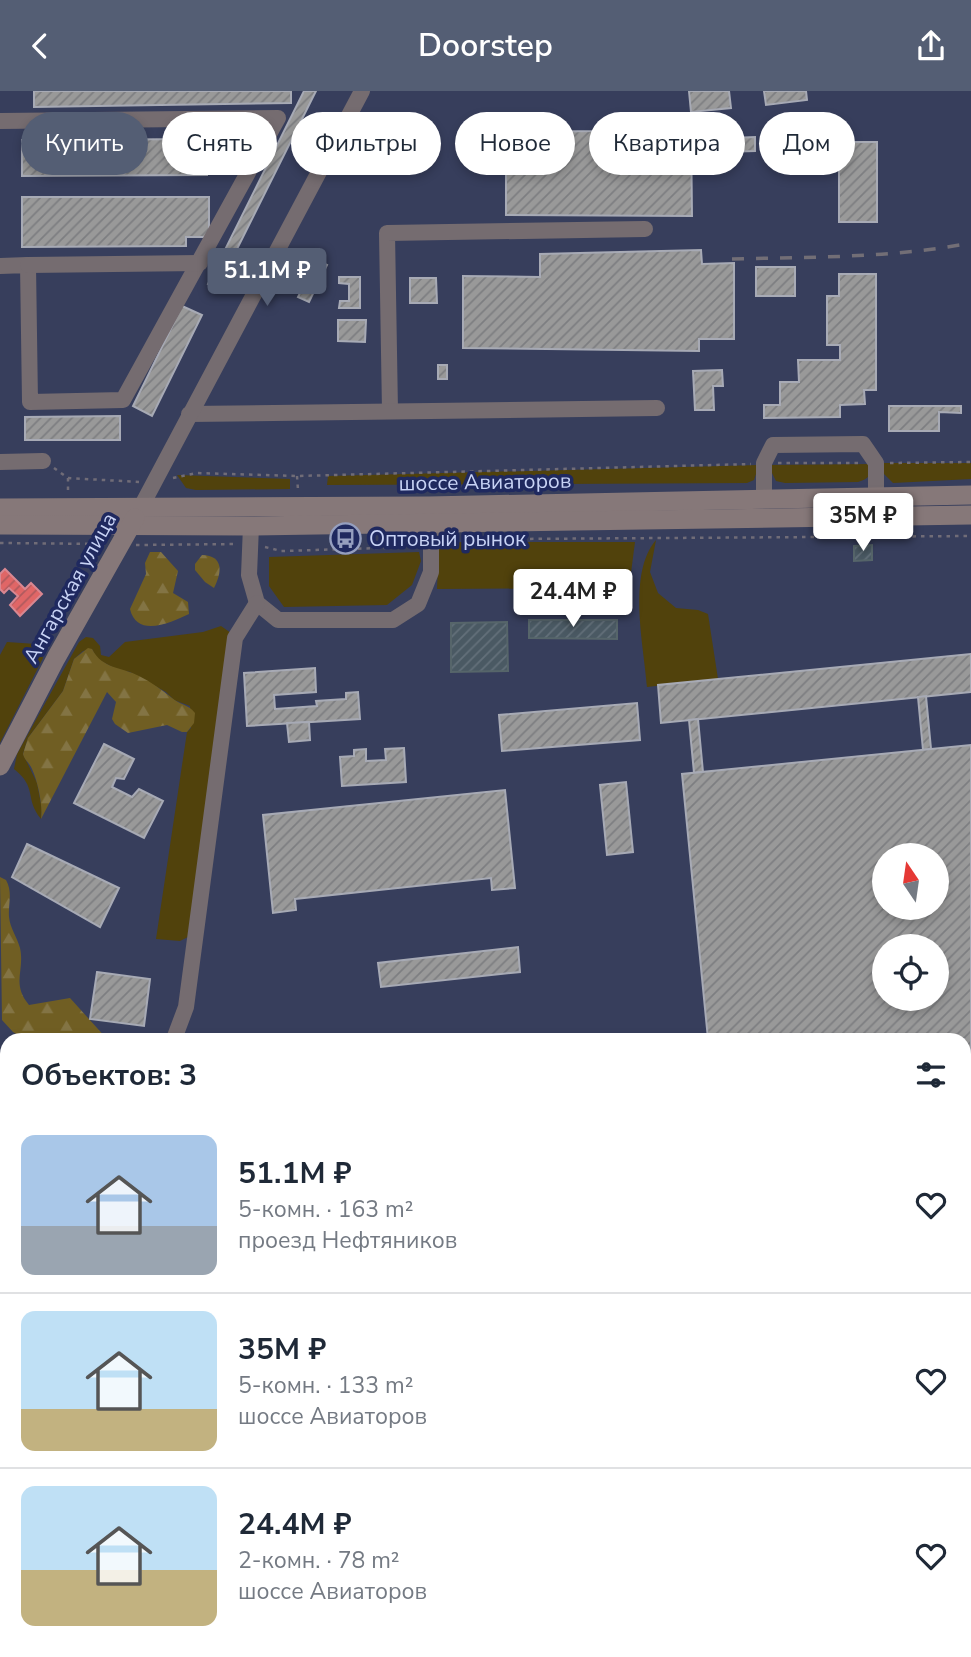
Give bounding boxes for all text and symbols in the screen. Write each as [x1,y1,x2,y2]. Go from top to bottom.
text: Doorstep [418,24,553,67]
icon: back [21,27,59,65]
icon: share [912,27,950,65]
chip: Купить [21,112,148,175]
chip: Снять [162,112,277,175]
chip: Фильтры [291,112,441,175]
chip: Новое [455,112,575,175]
chip: Квартира [589,112,745,175]
chip: Дом [759,112,855,175]
pin: 51.1M ₽ [202,249,332,308]
text: 51.1M ₽ [223,255,311,286]
street label: шоссе Авиаторов [398,466,572,498]
pin: 35M ₽ [814,493,912,553]
text: 35M ₽ [829,500,897,531]
street label: Ангарская улица [17,508,123,668]
bus stop icon: Оптовый рынок [329,522,363,556]
place label: Оптовый рынок [369,525,527,553]
pin: 24.4M ₽ [508,569,638,629]
text: 24.4M ₽ [529,576,617,607]
north arrow [872,843,948,921]
map controls [872,843,949,1011]
button: locate [872,934,949,1011]
text: Объектов: 3 [21,1055,197,1096]
icon: filters [912,1056,950,1094]
text: 51.1M ₽ [238,1153,352,1194]
icon: home [77,1163,161,1247]
icon: heart [912,1186,950,1224]
text: 5-комн. · 163 m² [238,1194,413,1225]
text: проезд Нефтяников [238,1225,457,1256]
text: 35M ₽ [238,1329,326,1370]
icon: home [77,1339,161,1423]
icon: heart [912,1362,950,1400]
text: 5-комн. · 133 m² [238,1370,413,1401]
text: шоссе Авиаторов [238,1401,427,1432]
text: 24.4M ₽ [238,1504,352,1545]
icon: home [77,1514,161,1598]
icon: heart [912,1537,950,1575]
text: 2-комн. · 78 m² [238,1545,400,1576]
text: шоссе Авиаторов [238,1576,427,1607]

